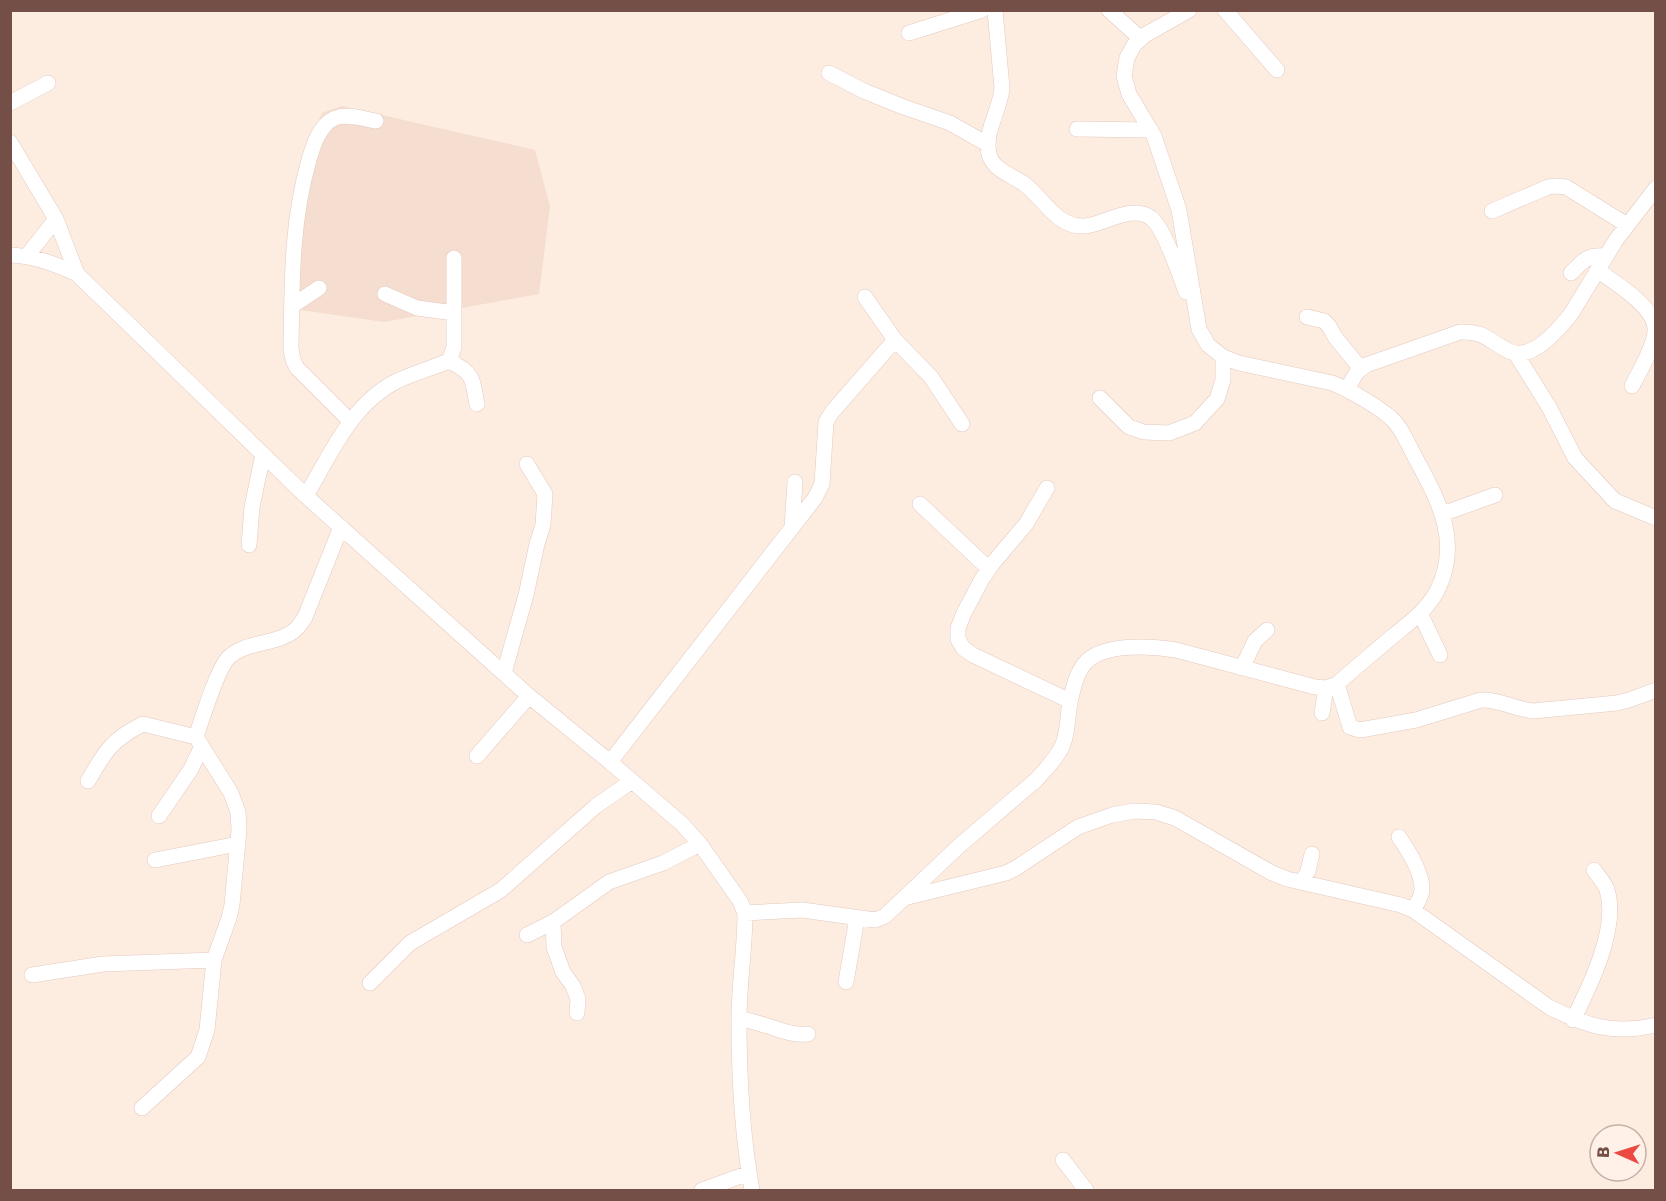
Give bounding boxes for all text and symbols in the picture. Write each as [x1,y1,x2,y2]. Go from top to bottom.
north arrow [1588,1123,1648,1183]
text: B [1594,1146,1613,1159]

